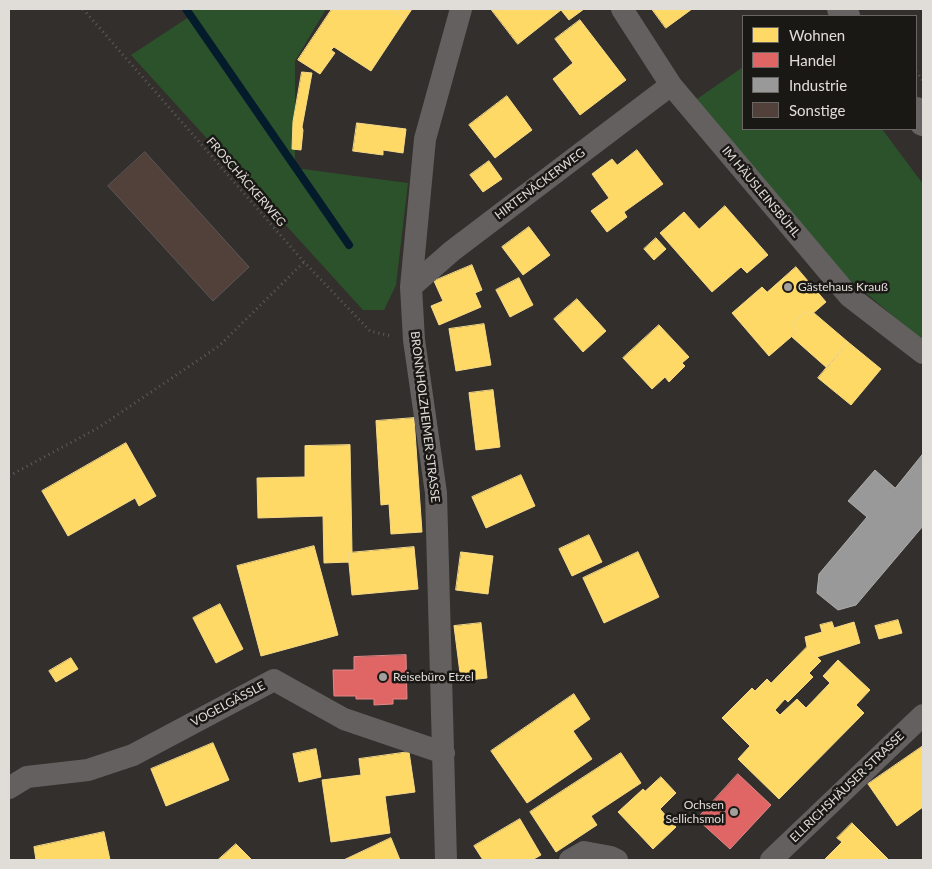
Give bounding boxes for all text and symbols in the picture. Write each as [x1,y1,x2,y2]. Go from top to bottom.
legend [742,15,917,130]
text: Wohnen [789,26,845,44]
text: Handel [789,51,836,69]
text: Industrie [789,76,847,94]
text: Sonstige [789,101,845,119]
street label: FROSCHÄCKERWEG [203,134,289,230]
street label: IM HÄUSLEINSBÜHL [719,144,803,240]
street label: HIRTENÄCKERWEG [492,145,588,223]
place label: Gästehaus Krauß [798,280,888,294]
marker: Gästehaus Krauß [782,281,794,293]
street label: BRONNHOLZHEIMER STRASSE [407,330,443,504]
place label: Reisebüro Etzel [393,670,474,684]
marker: Reisebüro Etzel [377,671,389,683]
street label: VOGELGÄSSLE [188,678,268,730]
street label: ELLRICHSHÄUSER STRASSE [787,729,907,845]
place label: Ochsen Sellichsmol [666,798,724,826]
marker: Ochsen Sellichsmol [728,806,740,818]

